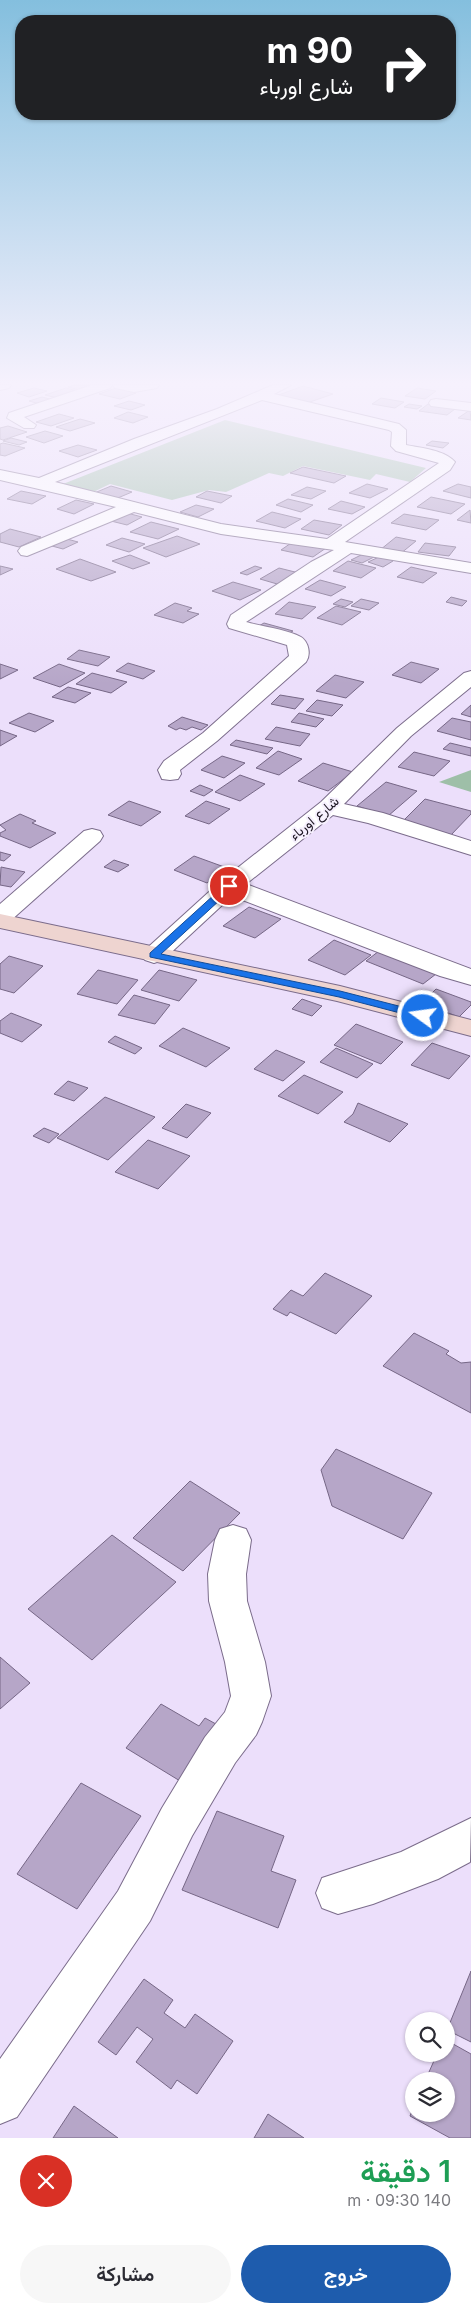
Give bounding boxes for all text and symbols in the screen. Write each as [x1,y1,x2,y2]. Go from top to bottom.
text: 90 m [266,29,353,71]
icon: right [371,35,436,100]
text: شارع اورباء [260,73,353,99]
street label: شارع اورباء [285,792,344,846]
pin [208,865,250,907]
icon: arrive [215,872,243,900]
position arrow [396,989,448,1041]
map controls [405,2012,455,2122]
button: search [405,2012,455,2062]
button: layers [405,2072,455,2122]
text: 1 دقيقة [360,2153,451,2189]
button: close [20,2155,72,2207]
text: 140 m · 09:30 [347,2190,451,2210]
button: مشاركة [20,2245,231,2303]
button: خروج [241,2245,451,2303]

